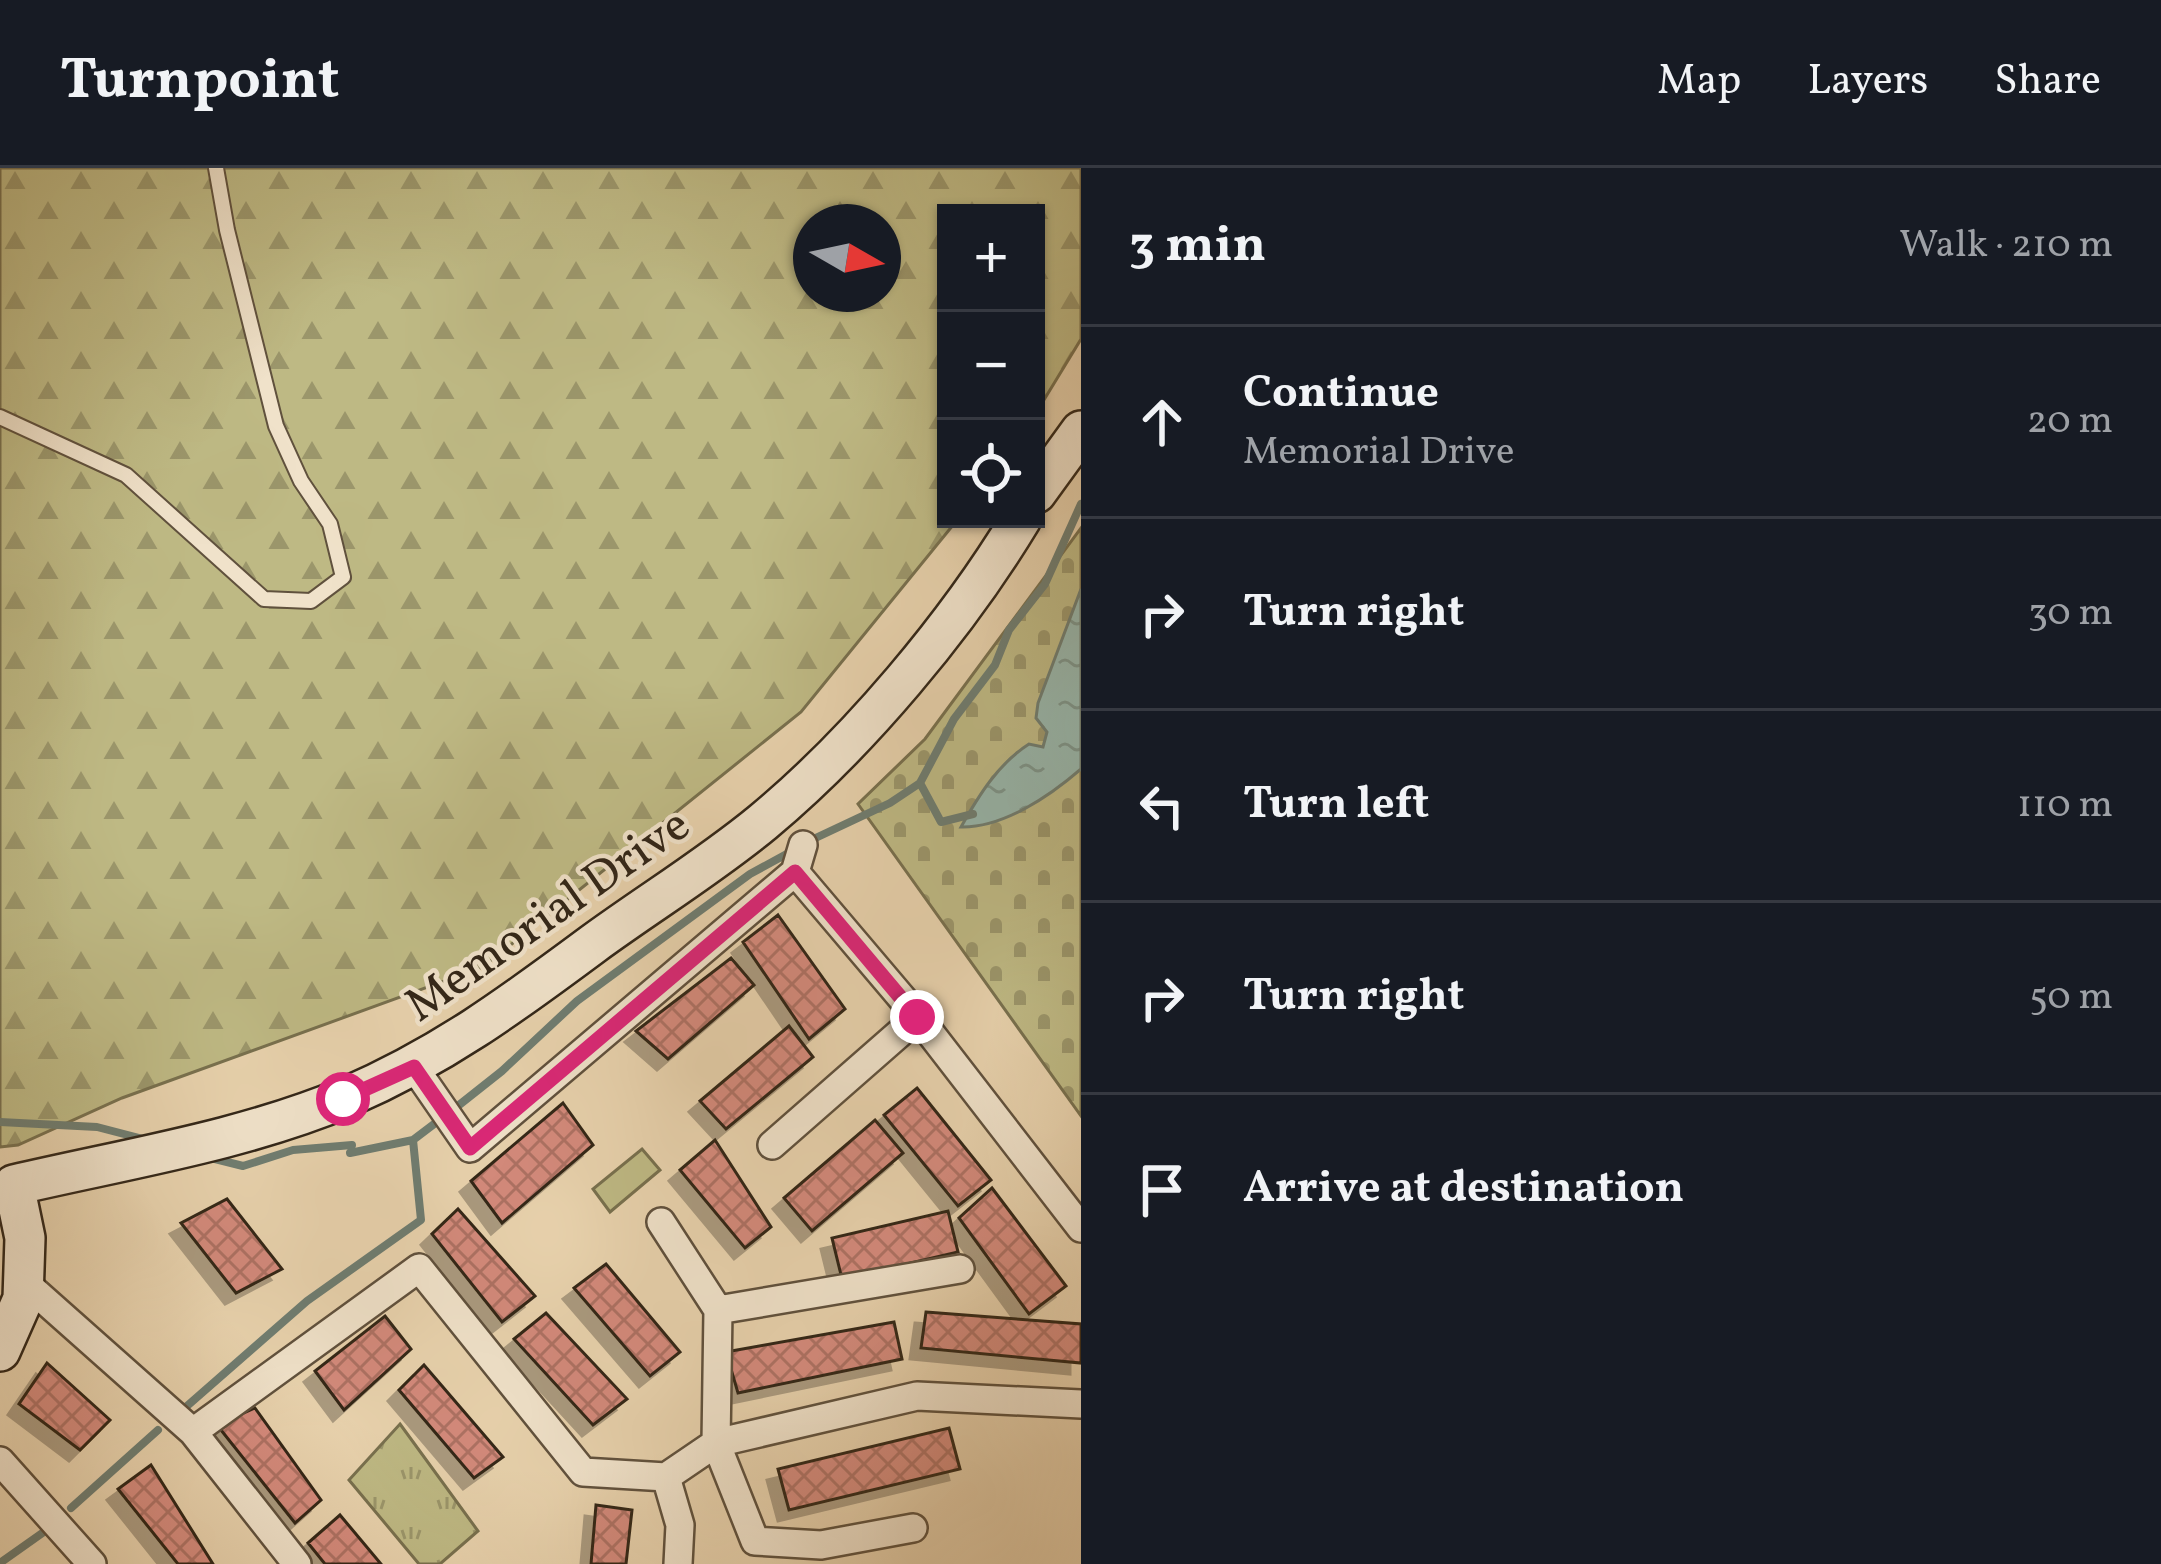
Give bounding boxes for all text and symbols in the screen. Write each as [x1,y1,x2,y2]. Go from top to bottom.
text: Turnpoint [60,43,339,122]
text: Map [1657,53,1741,112]
text: Layers [1807,53,1928,112]
text: Share [1994,53,2101,112]
north arrow [793,204,901,312]
map controls [937,204,1045,528]
button: + [937,204,1045,312]
text: 3 min [1129,211,1266,282]
text: Walk · 210 m [1899,219,2113,273]
button: − [937,312,1045,420]
text: Continue [1243,363,1439,426]
icon: ahead [1129,389,1195,455]
text: 20 m [2027,395,2113,449]
button: locate [937,420,1045,528]
text: Memorial Drive [1243,426,1514,480]
icon: right [1129,581,1195,647]
text: Turn right [1243,582,1464,645]
text: 30 m [2028,587,2113,641]
icon: left [1129,773,1195,839]
text: Turn left [1243,774,1429,837]
text: 110 m [2017,779,2113,833]
street label: Memorial Drive [393,793,705,1040]
icon: right [1129,965,1195,1031]
text: Turn right [1243,966,1464,1029]
text: 50 m [2029,971,2113,1025]
route end [890,990,944,1044]
route start [316,1072,370,1126]
icon: arrive [1129,1157,1195,1223]
text: Arrive at destination [1243,1158,1684,1221]

